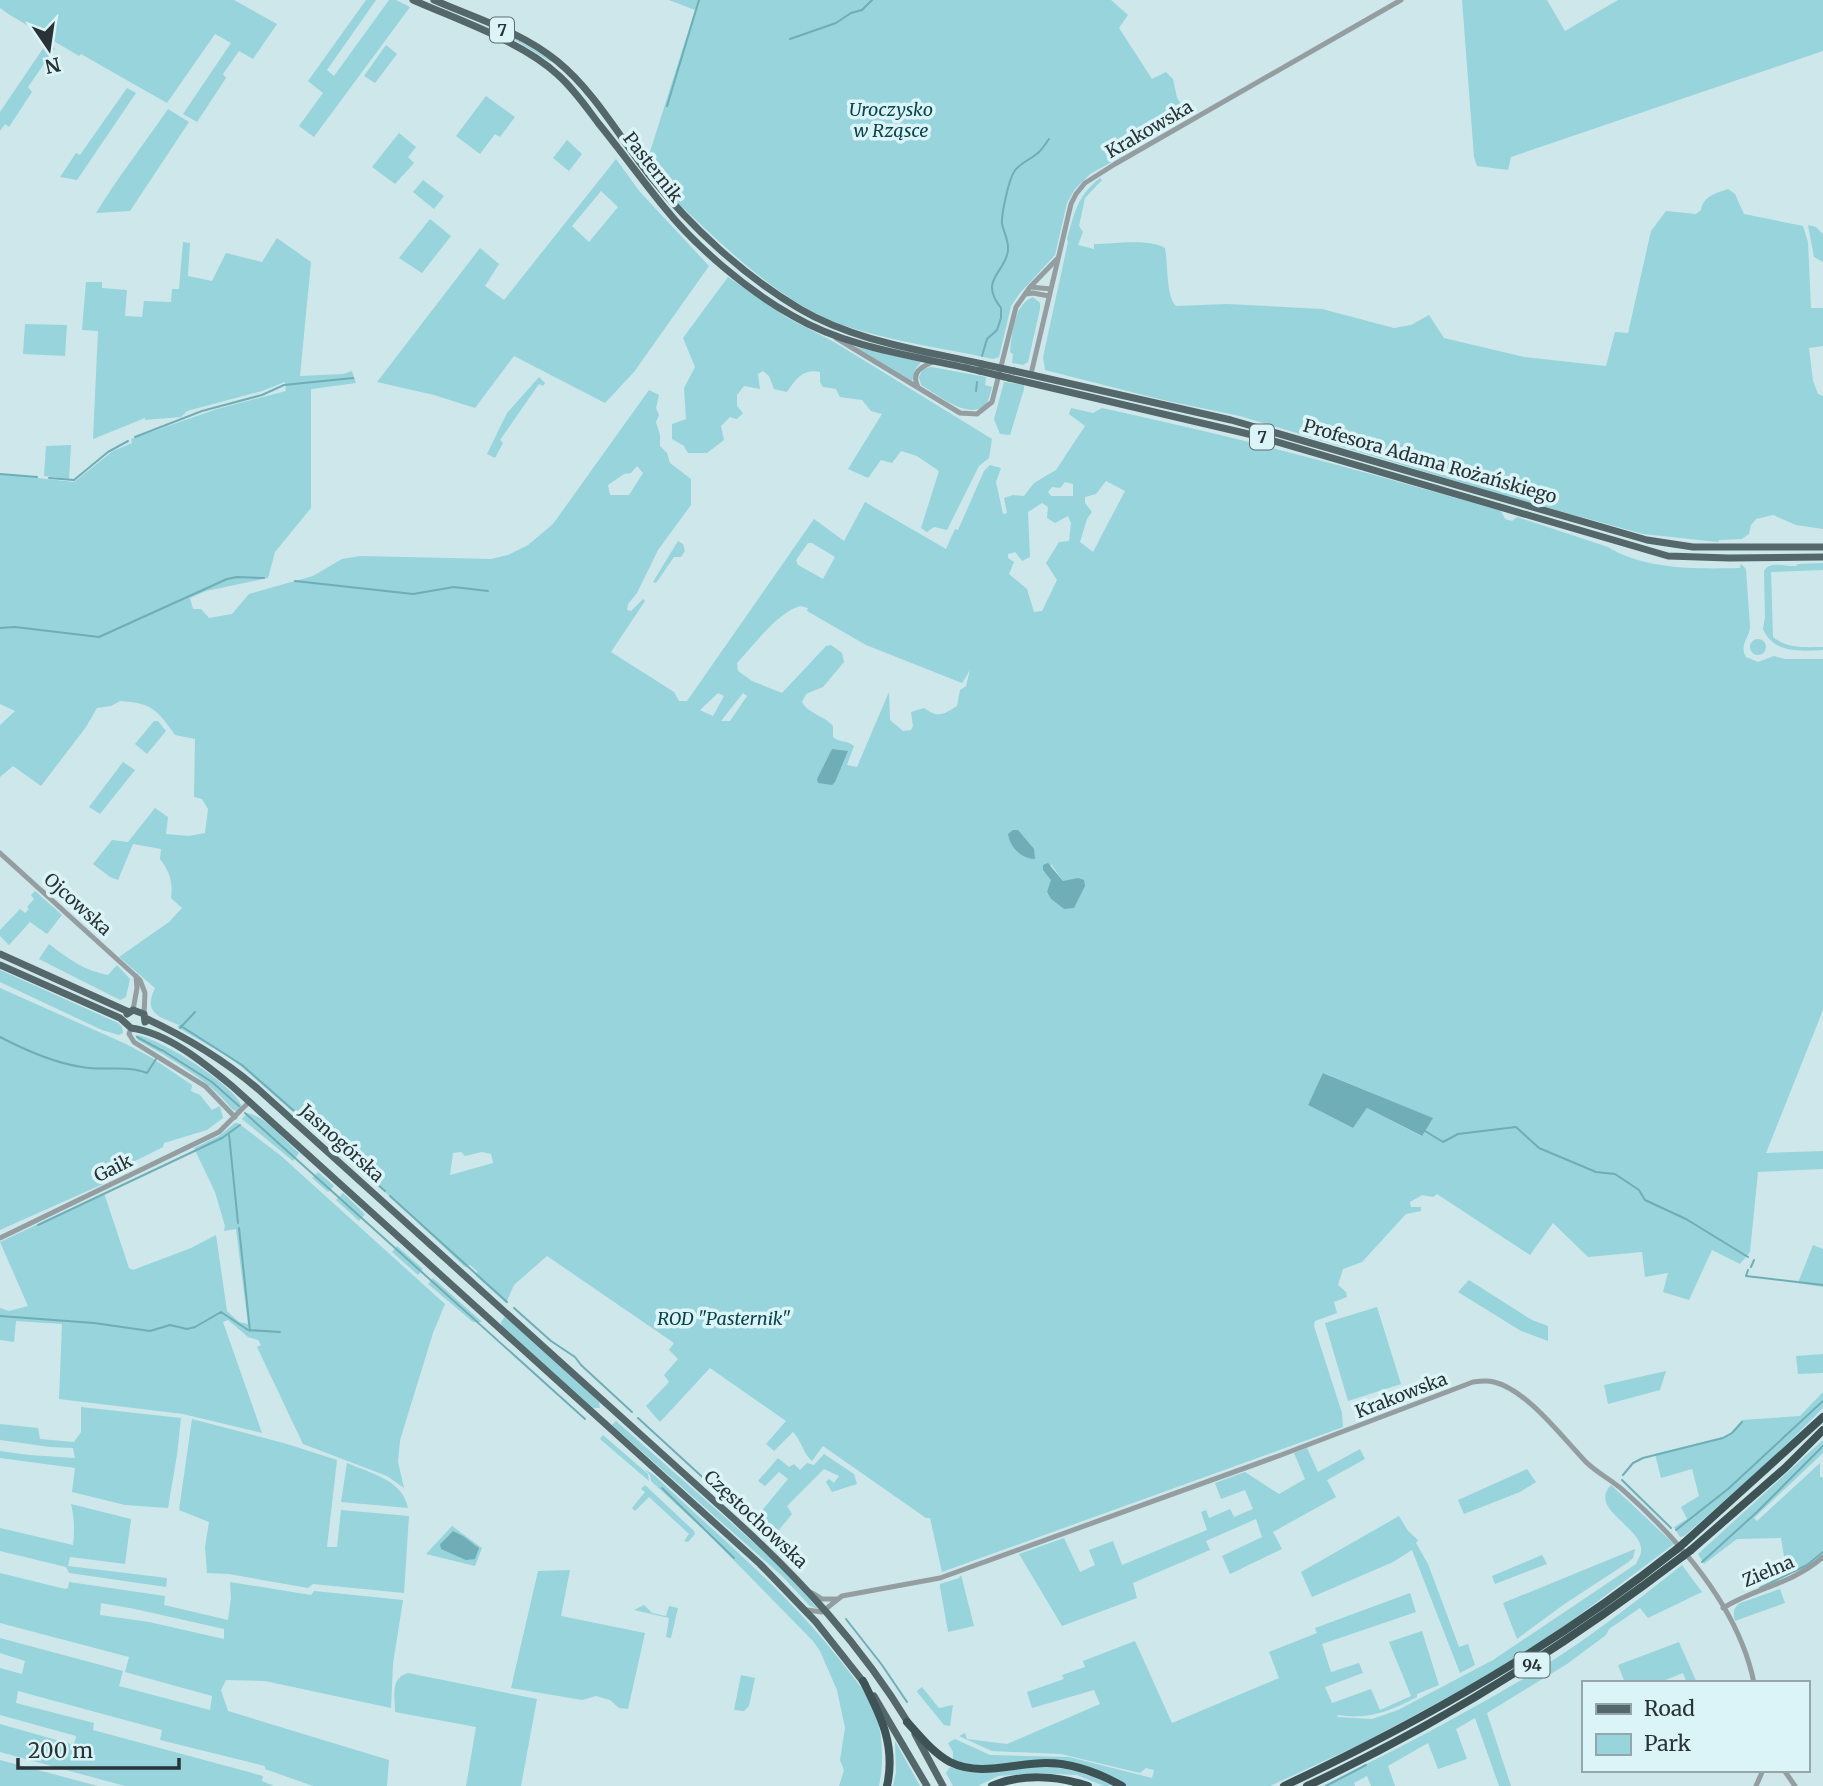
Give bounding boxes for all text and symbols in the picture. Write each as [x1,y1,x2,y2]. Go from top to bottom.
north arrow [14,14,84,84]
road number: 7 [490,18,514,42]
text: N [43,52,63,79]
street label: Krakowska [1101,95,1197,163]
park label: Uroczysko w Rząsce [849,98,933,142]
street label: Pasternik [618,127,688,207]
street label: Profesora Adama Rożańskiego [1301,414,1559,508]
road number: 7 [1250,424,1274,450]
street label: Ojcowska [39,868,117,941]
street label: Jasnogórska [294,1098,389,1187]
street label: Gaik [90,1149,137,1187]
park label: ROD "Pasternik" [657,1307,791,1330]
street label: Krakowska [1352,1367,1451,1423]
street label: Częstochowska [699,1465,813,1573]
street label: Zielna [1739,1550,1798,1592]
road number: 94 [1514,1652,1550,1678]
legend [1582,1681,1809,1772]
text: Road [1644,1695,1695,1722]
scale bar [18,1726,178,1770]
text: Park [1644,1730,1691,1757]
text: 200 m [28,1737,93,1764]

